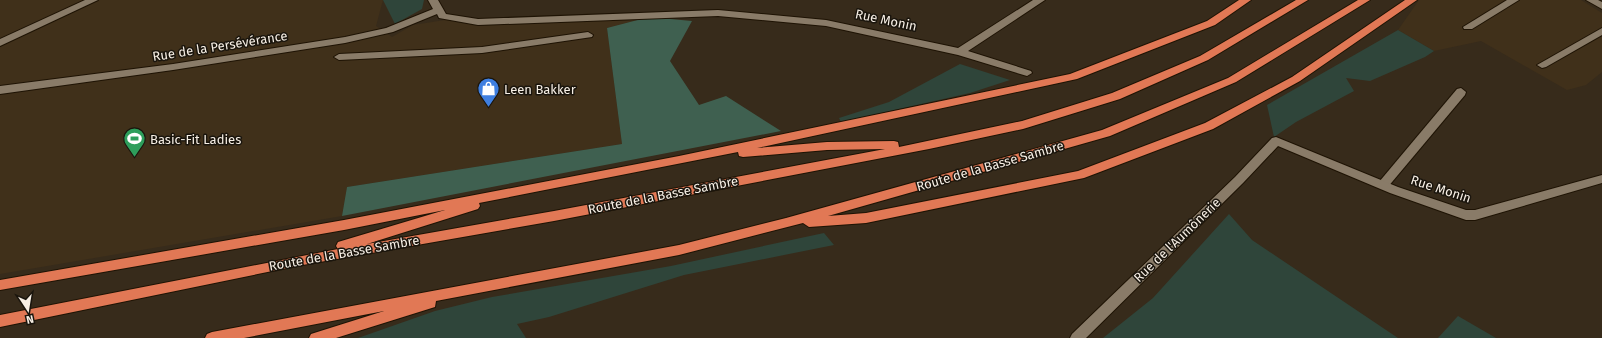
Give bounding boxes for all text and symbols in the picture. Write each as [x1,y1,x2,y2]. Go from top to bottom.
street label: Rue Monin [854,6,918,34]
street label: Rue de la Persévérance [151,28,289,64]
shop icon: Leen Bakker [475,76,501,109]
place label: Leen Bakker [504,82,576,97]
sports icon: Basic-Fit Ladies [122,126,148,159]
place label: Basic-Fit Ladies [150,132,241,147]
street label: Route de la Basse Sambre [915,138,1065,194]
street label: Rue Monin [1409,172,1473,206]
street label: Route de la Basse Sambre [587,173,739,217]
street label: Rue de l'Aumônerie [1131,195,1223,285]
street label: Route de la Basse Sambre [268,232,420,274]
north arrow [8,290,48,330]
text: N [25,312,35,326]

